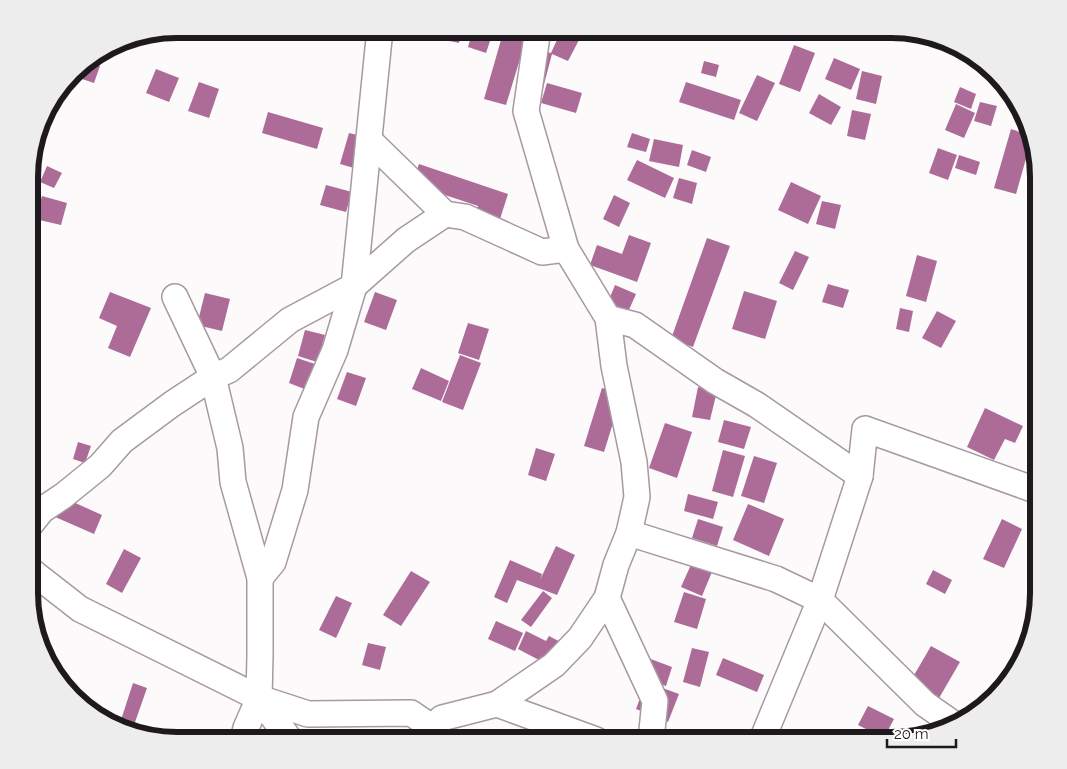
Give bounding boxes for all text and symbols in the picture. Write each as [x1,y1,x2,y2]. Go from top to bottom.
scale bar [887,716,956,748]
text: 20 m [894,725,929,743]

